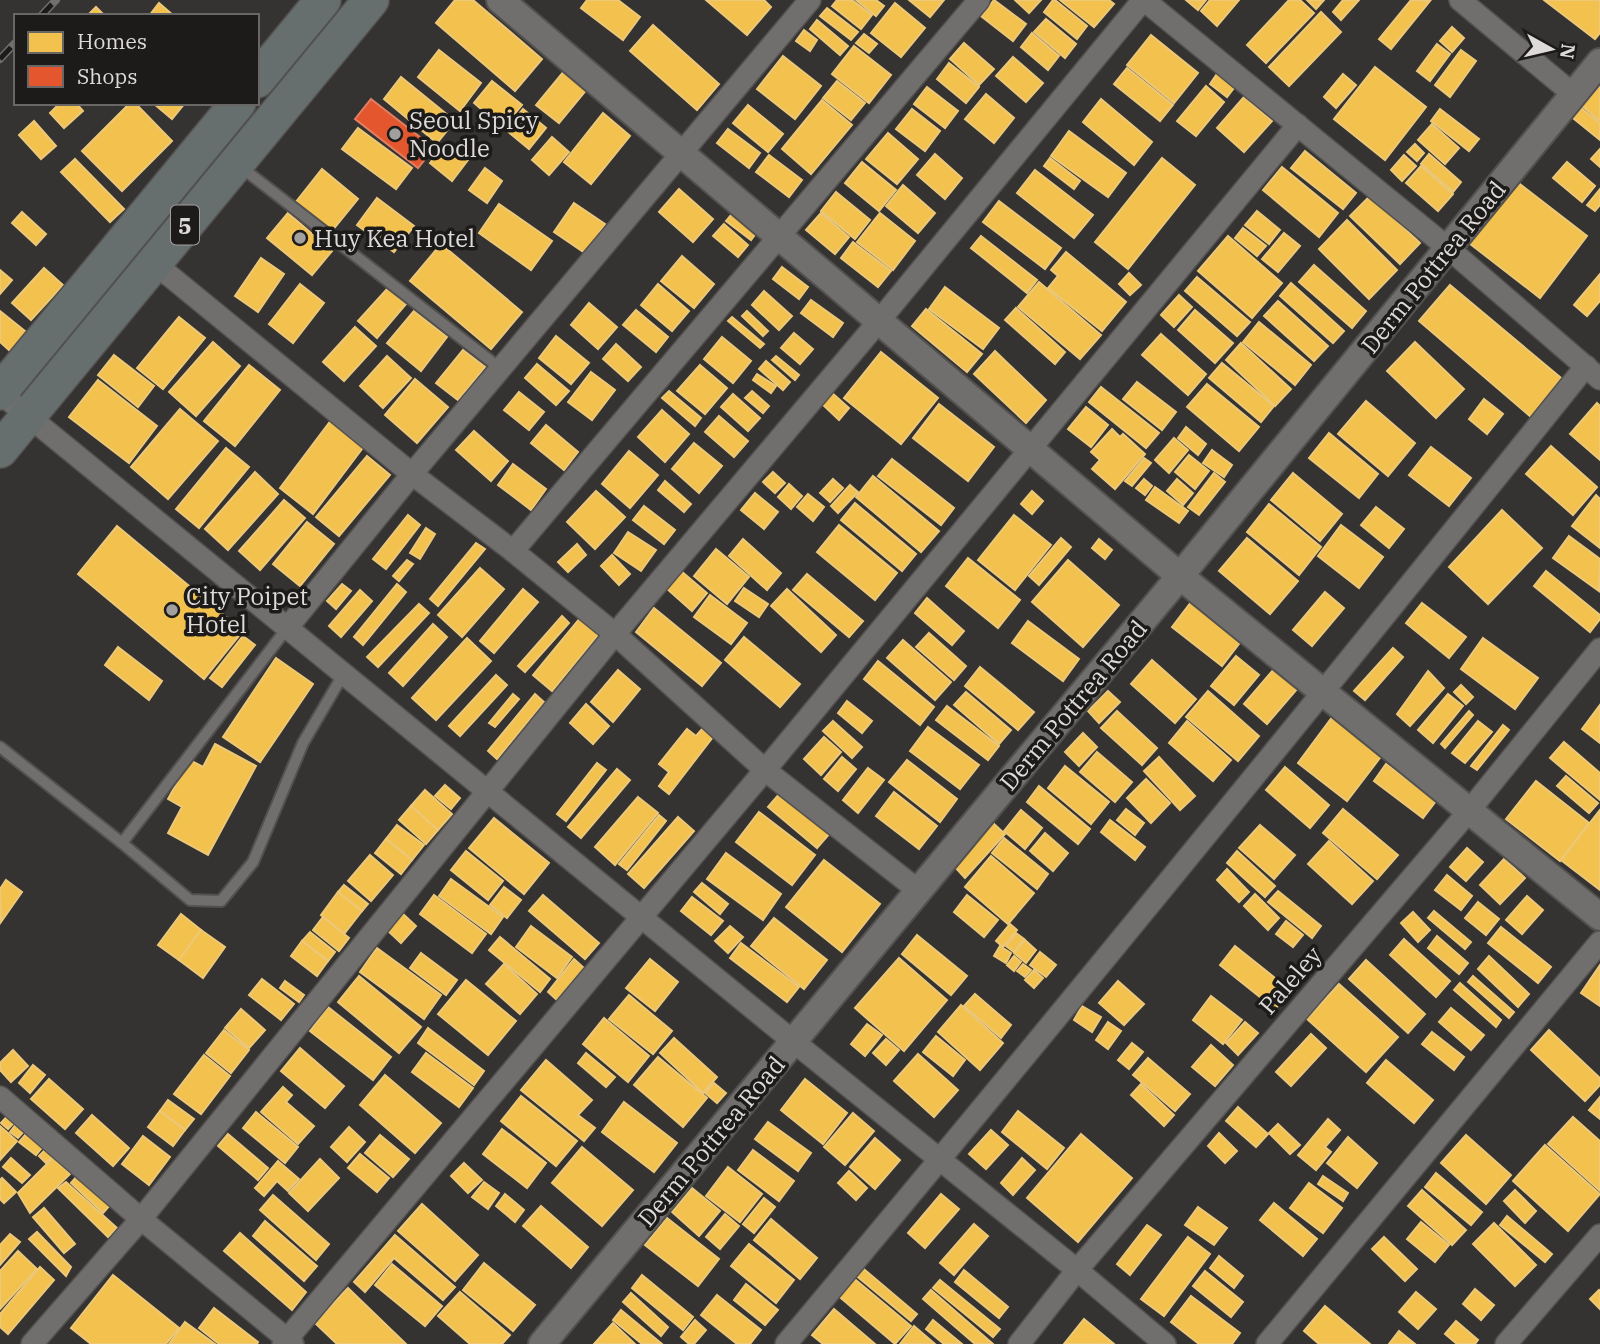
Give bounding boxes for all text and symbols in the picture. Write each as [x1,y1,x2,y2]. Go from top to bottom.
legend [14,14,259,105]
north arrow [1516,14,1586,84]
text: Homes [77,27,147,55]
text: N [1555,42,1581,60]
text: Shops [77,62,137,90]
place label: Seoul Spicy Noodle [409,104,539,164]
marker: Seoul Spicy Noodle [387,126,403,142]
street label: Derm Pottrea Road [1353,174,1513,360]
road number: 5 [171,206,199,244]
place label: Huy Kea Hotel [314,222,475,254]
marker: Huy Kea Hotel [292,230,308,246]
place label: City Poipet Hotel [186,580,308,640]
marker: City Poipet Hotel [164,602,180,618]
street label: Derm Pottrea Road [992,613,1154,797]
street label: Paleley [1251,939,1329,1021]
street label: Derm Pottrea Road [630,1049,792,1233]

